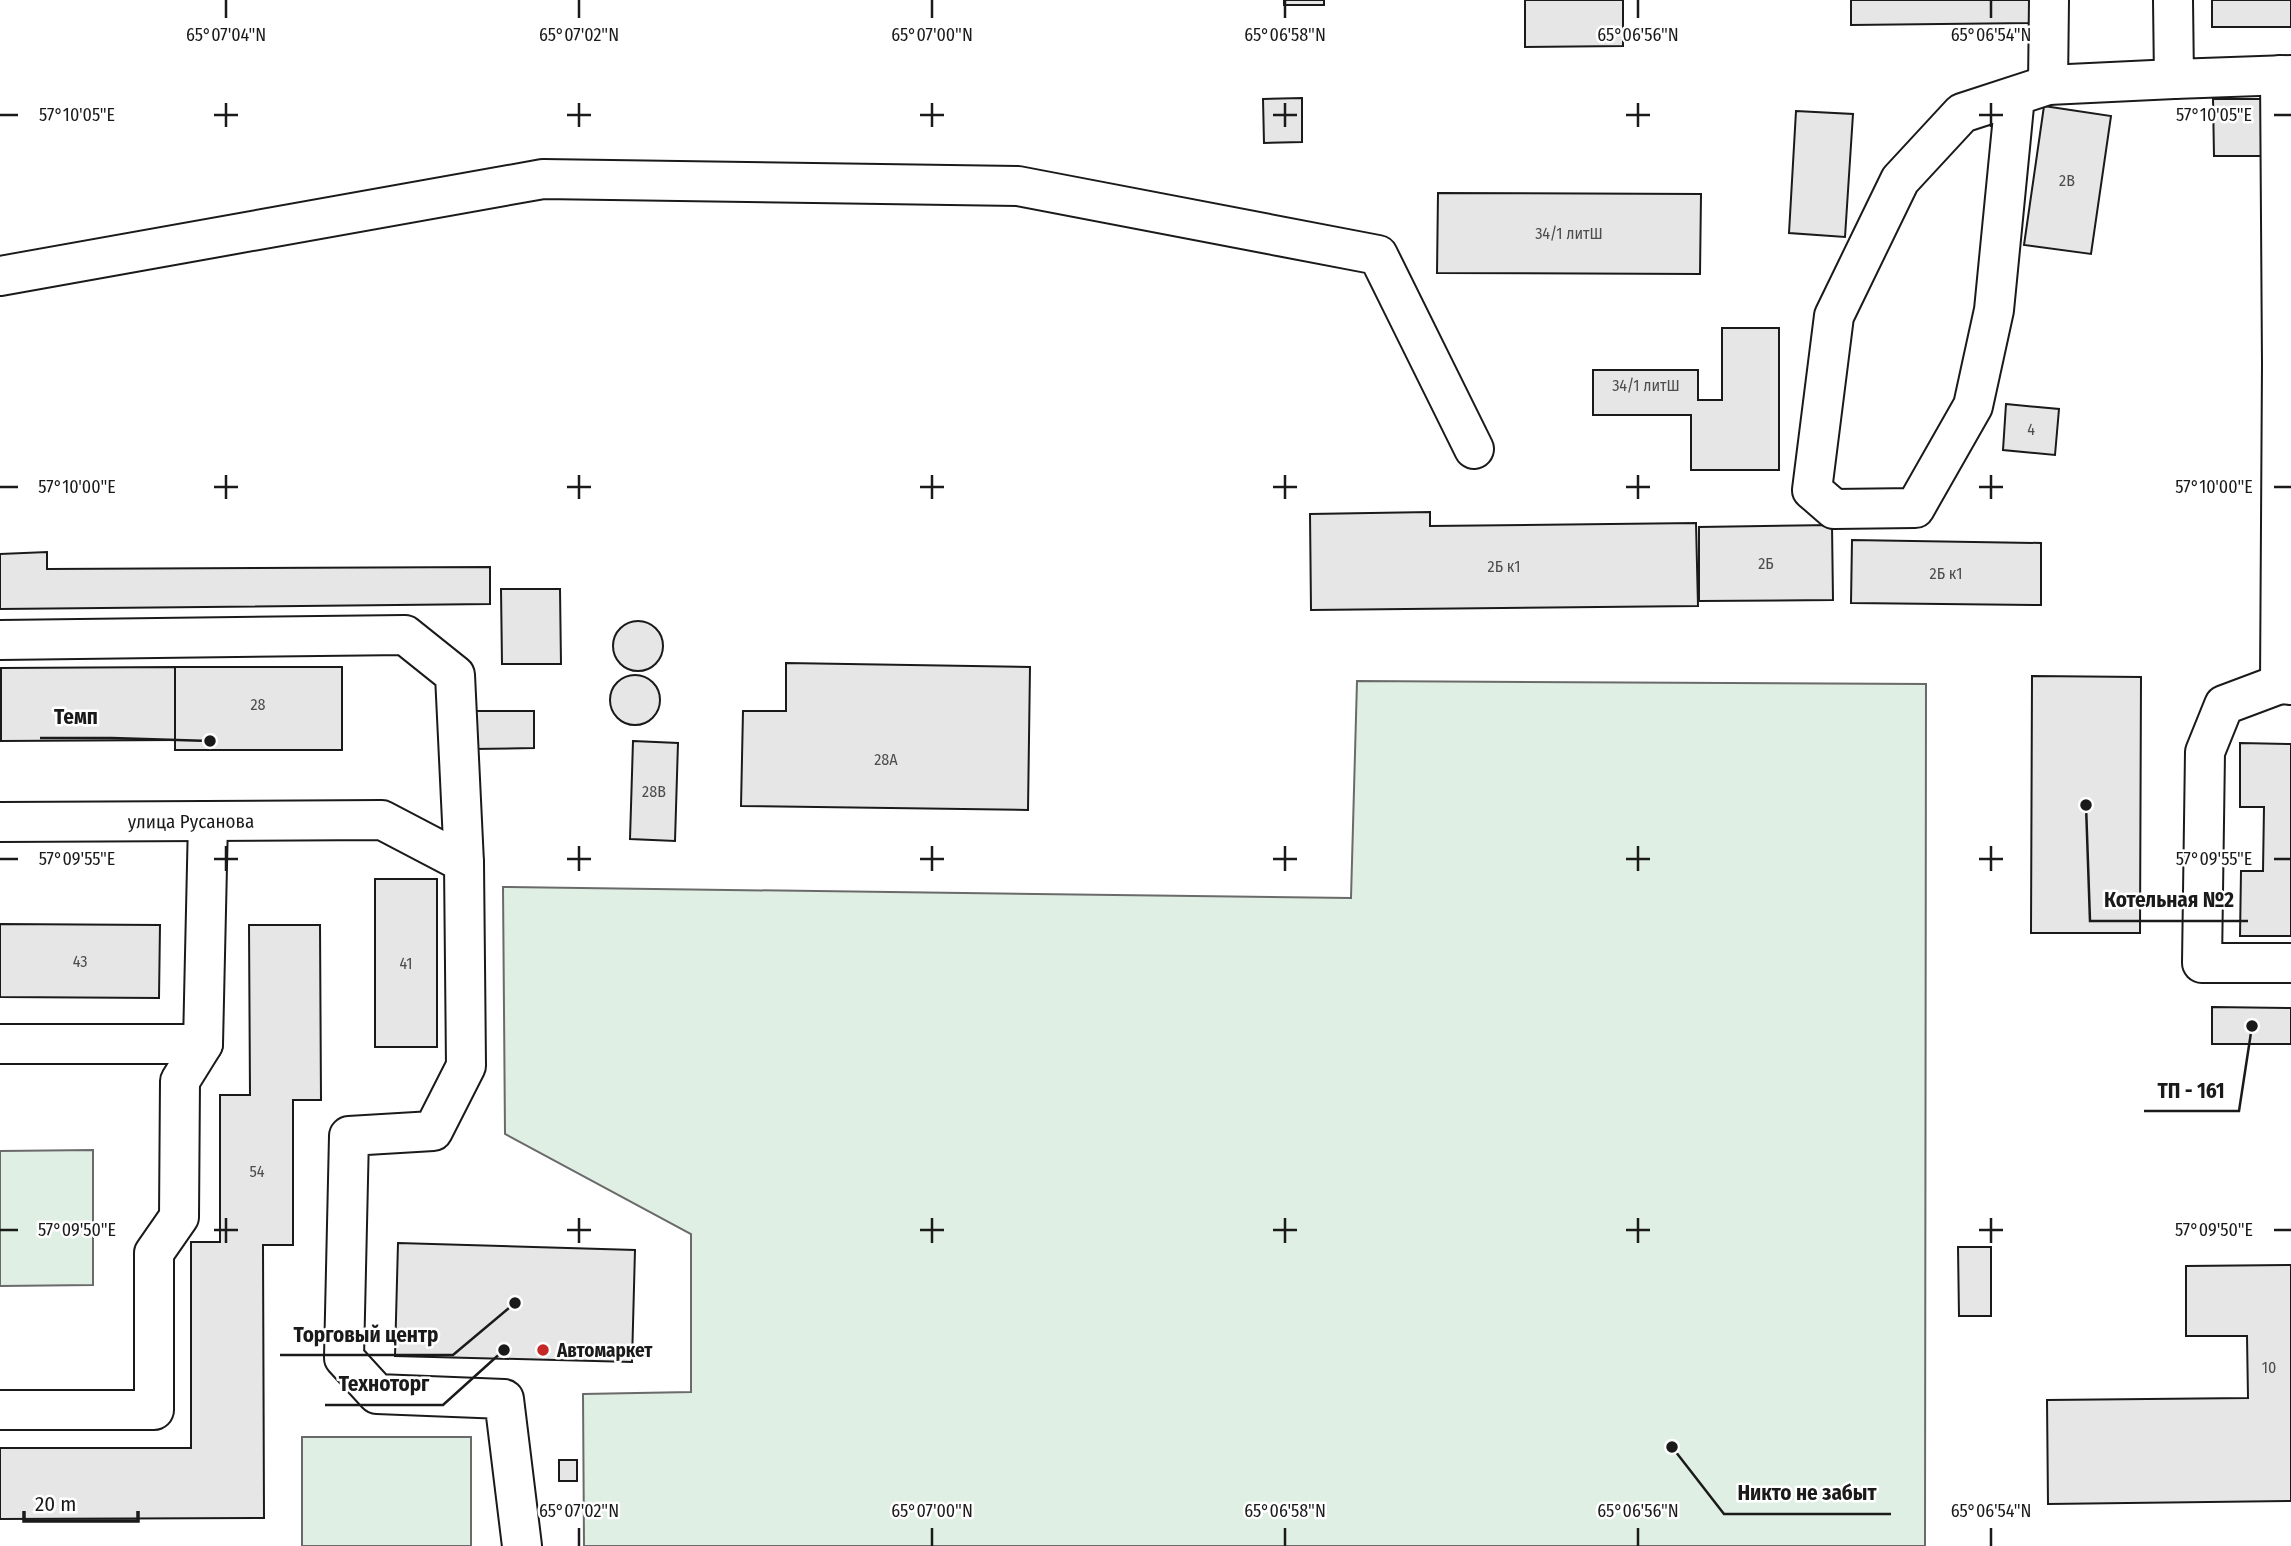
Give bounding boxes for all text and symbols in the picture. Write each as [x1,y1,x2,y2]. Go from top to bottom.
text: 65°07'04"N [186,24,266,46]
text: 65°07'02"N [539,24,619,46]
text: 65°07'00"N [891,24,973,46]
text: 65°06'58"N [1244,24,1326,46]
text: 65°06'56"N [1597,24,1679,46]
text: 65°06'54"N [1951,24,2031,46]
text: 57°10'05"E [39,104,115,126]
text: 57°10'05"E [2176,104,2252,126]
house number: 2В [2059,171,2075,190]
house number: 34/1 литШ [1535,224,1603,243]
house number: 34/1 литШ [1612,376,1680,395]
house number: 4 [2027,420,2035,439]
text: 57°10'00"E [38,476,116,498]
text: 57°10'00"E [2175,476,2253,498]
house number: 2Б [1758,554,1774,573]
house number: 2Б к1 [1488,557,1520,576]
house number: 2Б к1 [1930,564,1962,583]
house number: 28 [250,695,266,714]
callout: Темп [40,696,112,738]
text: Темп [54,704,98,730]
house number: 28А [874,750,898,769]
house number: 28В [642,782,666,801]
street label: улица Русанова [128,810,254,833]
text: 57°09'55"E [39,848,115,870]
text: 57°09'55"E [2176,848,2252,870]
callout: Котельная №2 [2090,879,2248,921]
text: Котельная №2 [2104,887,2234,913]
house number: 43 [73,952,87,971]
house number: 41 [399,954,413,973]
callout: ТП - 161 [2144,1069,2239,1111]
text: ТП - 161 [2157,1078,2225,1104]
house number: 54 [249,1162,265,1181]
text: 57°09'50"E [38,1219,116,1241]
text: 57°09'50"E [2175,1219,2253,1241]
callout: Торговый центр [280,1313,453,1355]
text: Торговый центр [294,1322,438,1348]
place label: Автомаркет [556,1339,653,1362]
marker: Автомаркет [535,1342,551,1358]
house number: 10 [2262,1358,2276,1377]
callout: Техноторг [325,1363,443,1405]
text: Техноторг [339,1371,430,1397]
callout: Никто не забыт [1724,1472,1891,1514]
scale bar [24,1480,138,1524]
text: Никто не забыт [1737,1480,1877,1506]
text: 20 m [35,1491,76,1517]
text: 65°07'02"N [539,1500,619,1522]
text: 65°07'00"N [891,1500,973,1522]
text: 65°06'58"N [1244,1500,1326,1522]
text: 65°06'56"N [1597,1500,1679,1522]
text: 65°06'54"N [1951,1500,2031,1522]

